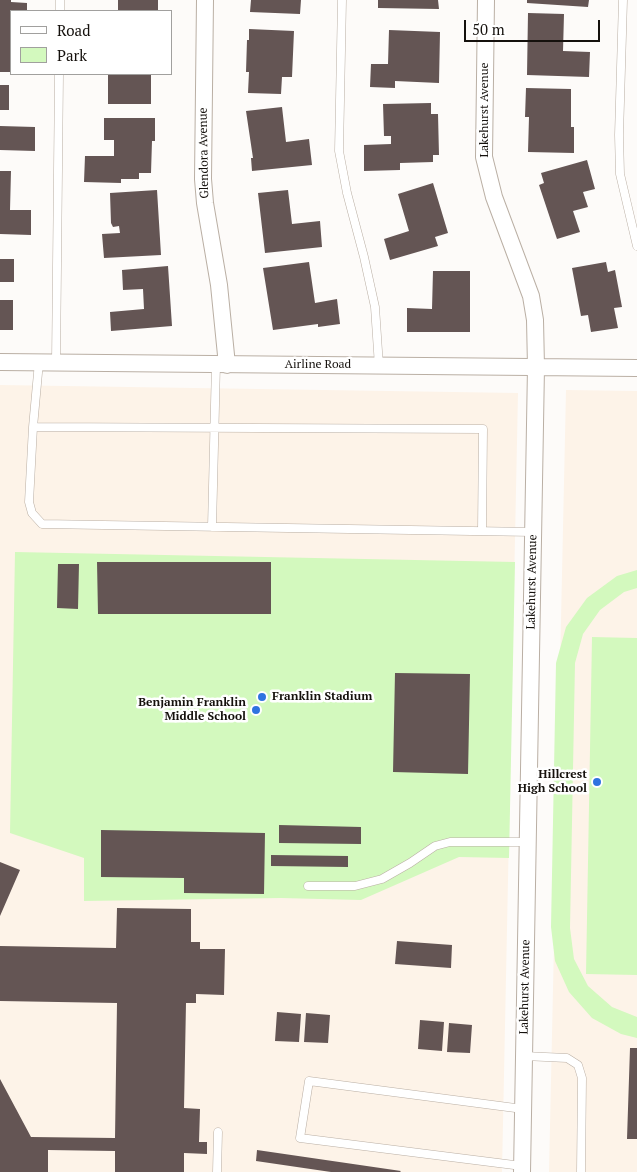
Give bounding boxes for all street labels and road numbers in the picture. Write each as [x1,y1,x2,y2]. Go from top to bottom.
street label: Lakehurst Avenue [478,62,492,158]
street label: Glendora Avenue [196,107,212,199]
street label: Airline Road [285,358,351,372]
street label: Lakehurst Avenue [524,534,540,630]
street label: Lakehurst Avenue [517,939,533,1035]

